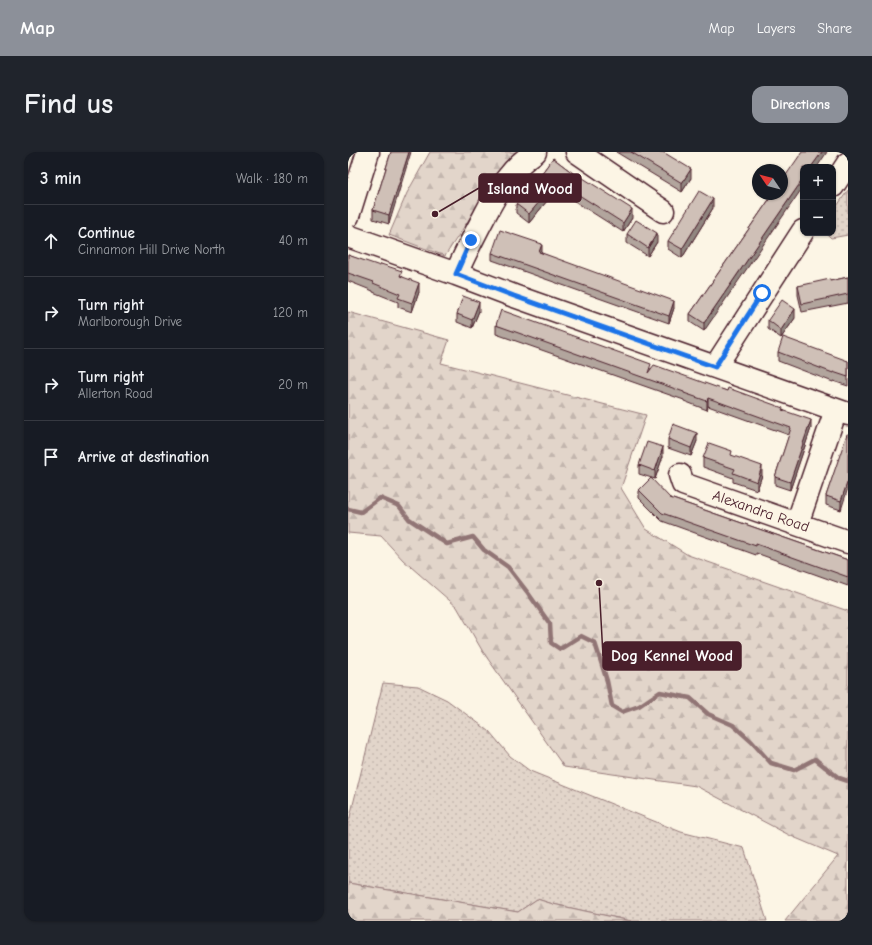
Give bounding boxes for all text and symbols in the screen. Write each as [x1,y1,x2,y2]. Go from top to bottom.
text: Map [20,17,55,39]
text: Map [708,20,735,37]
text: Layers [757,20,795,37]
text: Share [817,20,852,37]
button: Directions [752,86,848,123]
text: Find us [24,88,113,120]
north arrow [752,164,788,200]
map controls [800,164,836,236]
button: + [800,164,836,200]
text: 3 min [40,169,81,188]
text: Walk · 180 m [236,171,308,186]
callout: Island Wood [479,174,581,202]
text: Island Wood [487,180,573,198]
button: − [800,200,836,236]
text: Continue [78,224,135,242]
icon: ahead [40,230,62,252]
route end [462,231,480,249]
text: 40 m [279,233,308,248]
text: Cinnamon Hill Drive North [78,242,225,257]
route start [753,284,771,302]
text: Turn right [78,296,144,314]
icon: right [40,302,62,324]
text: 120 m [273,305,308,320]
text: Marlborough Drive [78,314,182,329]
text: Turn right [78,368,144,386]
icon: right [40,374,62,396]
text: 20 m [278,377,308,392]
text: Allerton Road [78,386,153,401]
icon: arrive [40,446,62,468]
text: Arrive at destination [78,448,209,466]
street label: Alexandra Road [710,486,812,536]
callout: Dog Kennel Wood [603,642,741,670]
text: Dog Kennel Wood [611,647,733,665]

